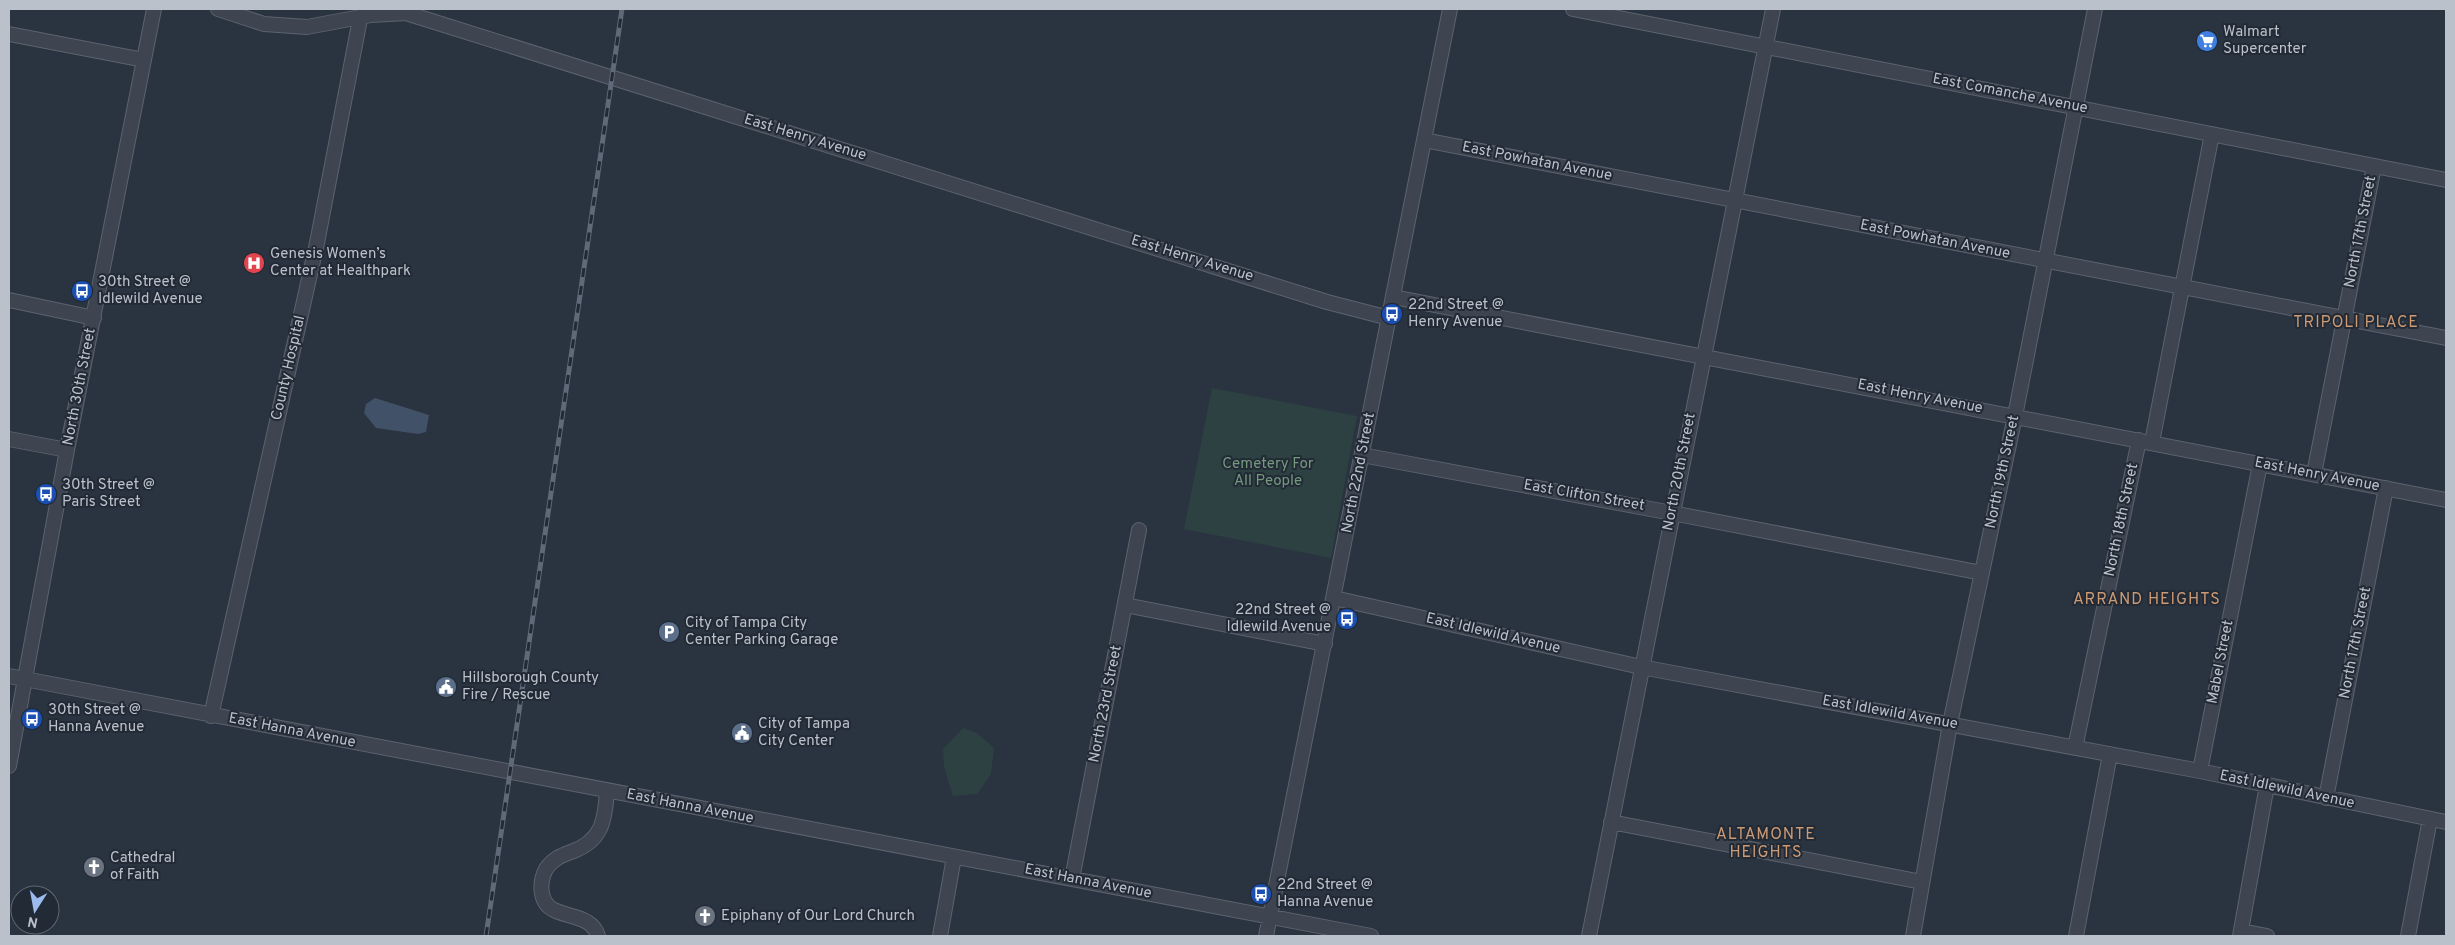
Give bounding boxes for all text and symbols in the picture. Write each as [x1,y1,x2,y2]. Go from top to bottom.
place label: Walmart Supercenter [2223,23,2307,59]
supermarket icon: Walmart Supercenter [2195,29,2219,53]
street label: East Comanche Avenue [1931,70,2089,118]
street label: East Henry Avenue [741,110,869,166]
street label: East Powhatan Avenue [1460,138,1614,186]
street label: North 17th Street [2341,174,2381,290]
street label: East Powhatan Avenue [1858,216,2012,264]
street label: East Henry Avenue [1128,231,1256,287]
place label: Genesis Women’s Center at Healthpark [270,245,411,281]
hospital icon: Genesis Women’s Center at Healthpark [242,251,266,275]
place label: 30th Street @ Idlewild Avenue [98,273,203,309]
bus stop icon: 30th Street @ Idlewild Avenue [70,279,94,303]
place label: 22nd Street @ Henry Avenue [1408,296,1504,332]
bus stop icon: 22nd Street @ Henry Avenue [1380,302,1404,326]
district label: TRIPOLI PLACE [2293,313,2419,333]
street label: County Hospital [268,314,310,422]
street label: North 30th Street [59,327,101,447]
street label: East Henry Avenue [1856,376,1984,418]
street label: North 22nd Street [1338,411,1380,535]
street label: North 20th Street [1659,411,1701,533]
street label: North 19th Street [1982,414,2024,530]
street label: East Henry Avenue [2253,454,2381,496]
park label: Cemetery For All People [1222,455,1314,491]
street label: North 18th Street [2101,462,2143,578]
place label: 30th Street @ Paris Street [62,476,155,512]
street label: East Clifton Street [1522,476,1646,516]
bus stop icon: 30th Street @ Paris Street [34,482,58,506]
street label: North 17th Street [2336,585,2376,701]
district label: ARRAND HEIGHTS [2073,590,2221,610]
place label: 22nd Street @ Idlewild Avenue [1226,601,1331,637]
bus stop icon: 22nd Street @ Idlewild Avenue [1335,607,1359,631]
street label: East Idlewild Avenue [1424,609,1562,659]
place label: City of Tampa City Center Parking Garage [685,614,838,650]
street label: Mabel Street [2204,618,2238,706]
parking icon: City of Tampa City Center Parking Garage [657,620,681,644]
street label: North 23rd Street [1085,644,1127,764]
place label: Hillsborough County Fire / Rescue [462,669,599,705]
public building icon: Hillsborough County Fire / Rescue [434,675,458,699]
street label: East Idlewild Avenue [1821,692,1959,734]
place label: 30th Street @ Hanna Avenue [48,701,144,737]
bus stop icon: 30th Street @ Hanna Avenue [20,707,44,731]
street label: East Hanna Avenue [227,709,357,753]
place label: City of Tampa City Center [758,715,850,751]
public building icon: City of Tampa City Center [730,721,754,745]
street label: East Idlewild Avenue [2218,766,2356,814]
street label: East Hanna Avenue [625,785,755,829]
district label: ALTAMONTE HEIGHTS [1716,825,1816,863]
place label: Cathedral of Faith [110,849,176,885]
church icon: Cathedral of Faith [82,855,106,879]
street label: East Hanna Avenue [1023,860,1153,904]
place label: 22nd Street @ Hanna Avenue [1277,876,1373,912]
bus stop icon: 22nd Street @ Hanna Avenue [1249,882,1273,906]
north arrow [10,885,60,935]
church icon: Epiphany of Our Lord Church [693,904,717,928]
place label: Epiphany of Our Lord Church [721,907,915,926]
text: N [26,912,39,931]

